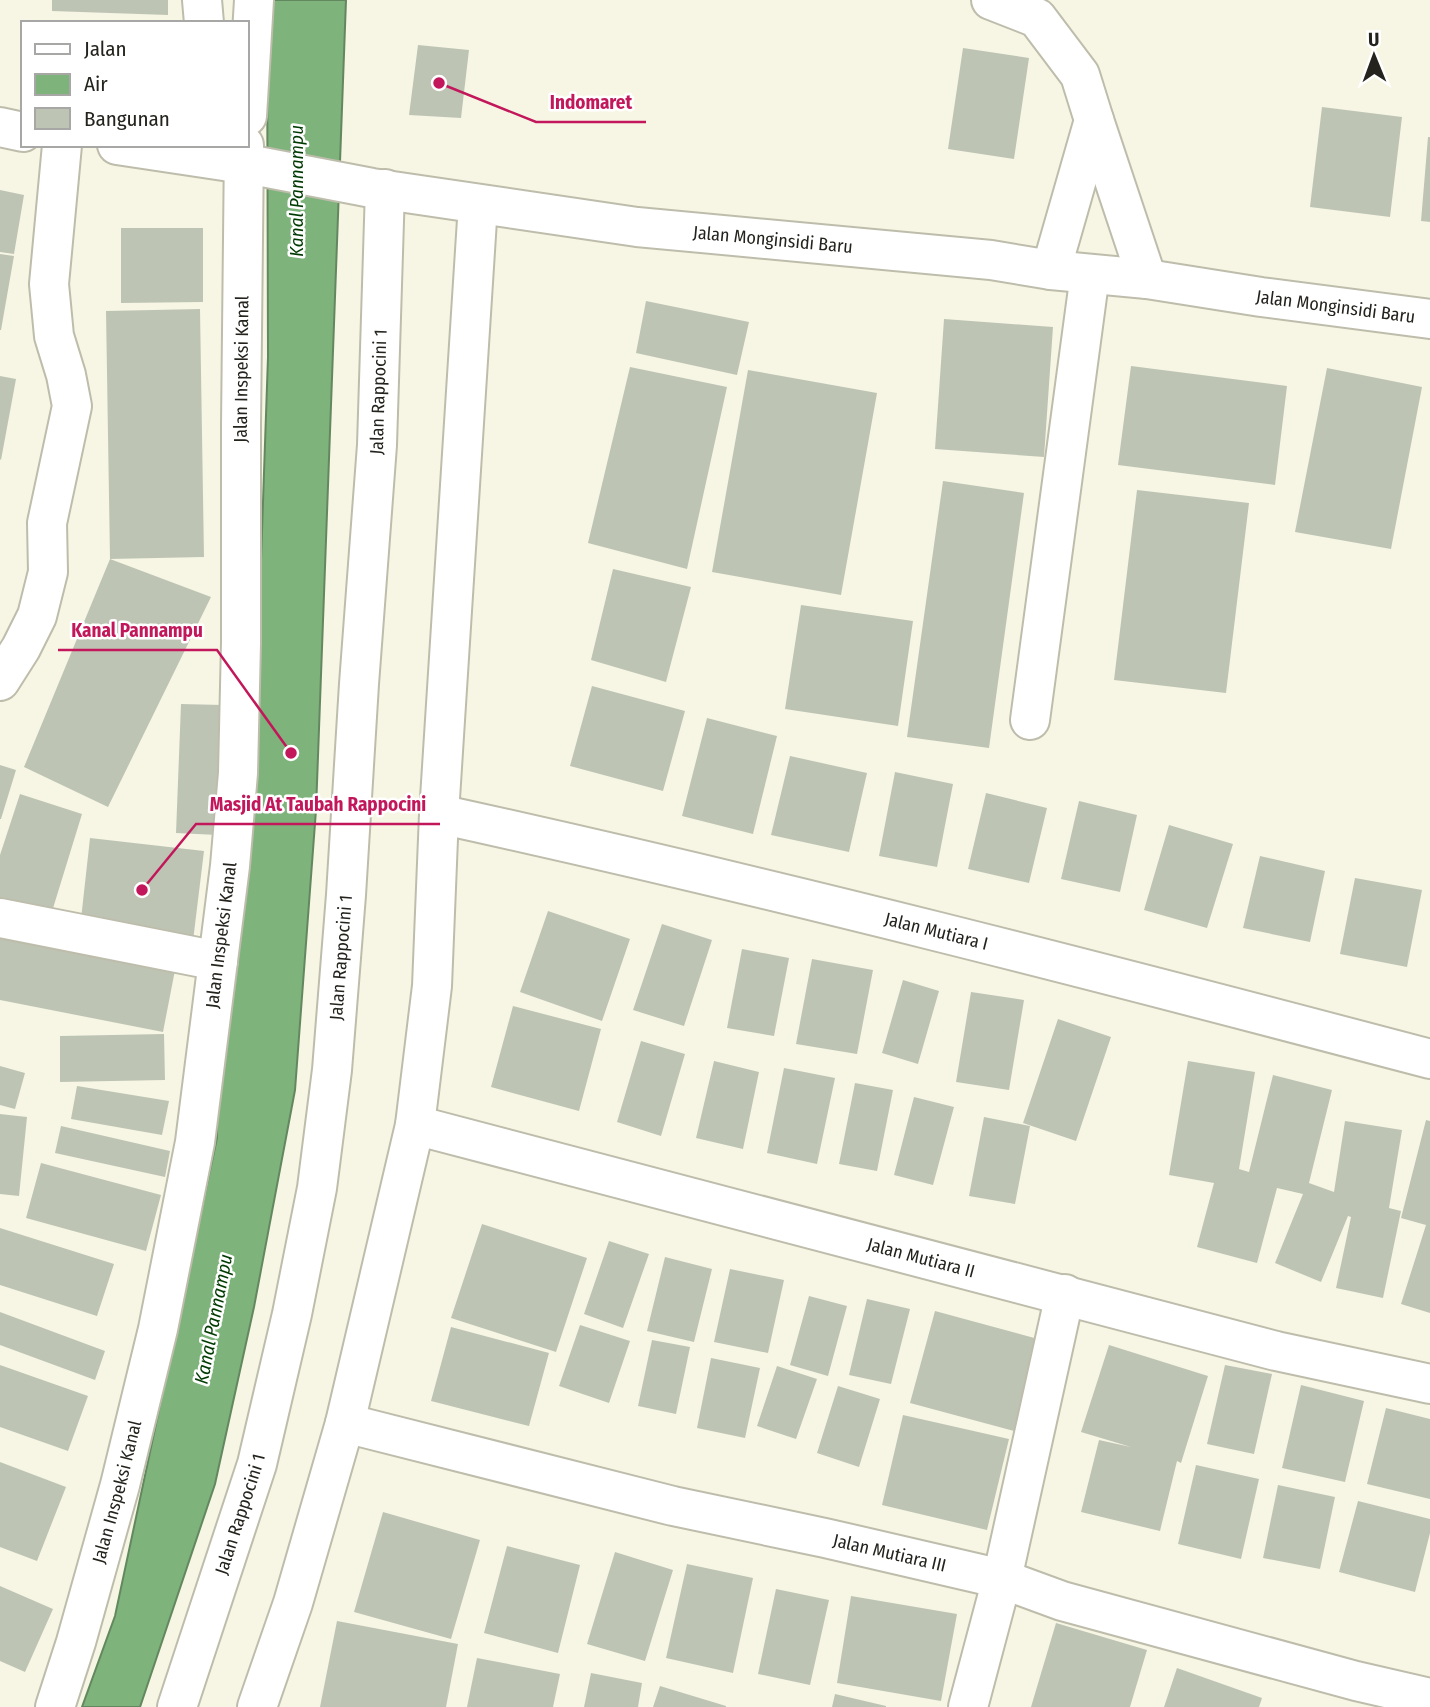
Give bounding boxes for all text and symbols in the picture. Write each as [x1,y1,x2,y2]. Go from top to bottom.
legend [21,21,248,147]
north arrow [1339,21,1409,91]
text: U [1368,28,1379,51]
text: Jalan [84,36,127,62]
text: Air [84,71,108,97]
callout: Indomaret [536,82,646,122]
text: Indomaret [550,91,632,114]
text: Bangunan [84,106,170,132]
water label: Kanal Pannampu [285,125,308,257]
street label: Jalan Monginsidi Baru [692,221,854,258]
street label: Jalan Monginsidi Baru [1255,285,1417,328]
street label: Jalan Inspeksi Kanal [230,295,253,443]
street label: Jalan Rappocini 1 [365,329,392,455]
callout: Kanal Pannampu [58,610,217,650]
text: Kanal Pannampu [71,619,203,642]
callout: Masjid At Taubah Rappocini [196,784,440,824]
text: Masjid At Taubah Rappocini [210,793,426,816]
street label: Jalan Inspeksi Kanal [201,861,241,1010]
street label: Jalan Rappocini 1 [325,894,357,1021]
street label: Jalan Mutiara I [882,908,990,955]
street label: Jalan Mutiara II [865,1233,977,1282]
water label: Kanal Pannampu [190,1252,237,1386]
street label: Jalan Inspeksi Kanal [88,1418,146,1566]
street label: Jalan Rappocini 1 [210,1452,270,1577]
street label: Jalan Mutiara III [831,1529,948,1577]

